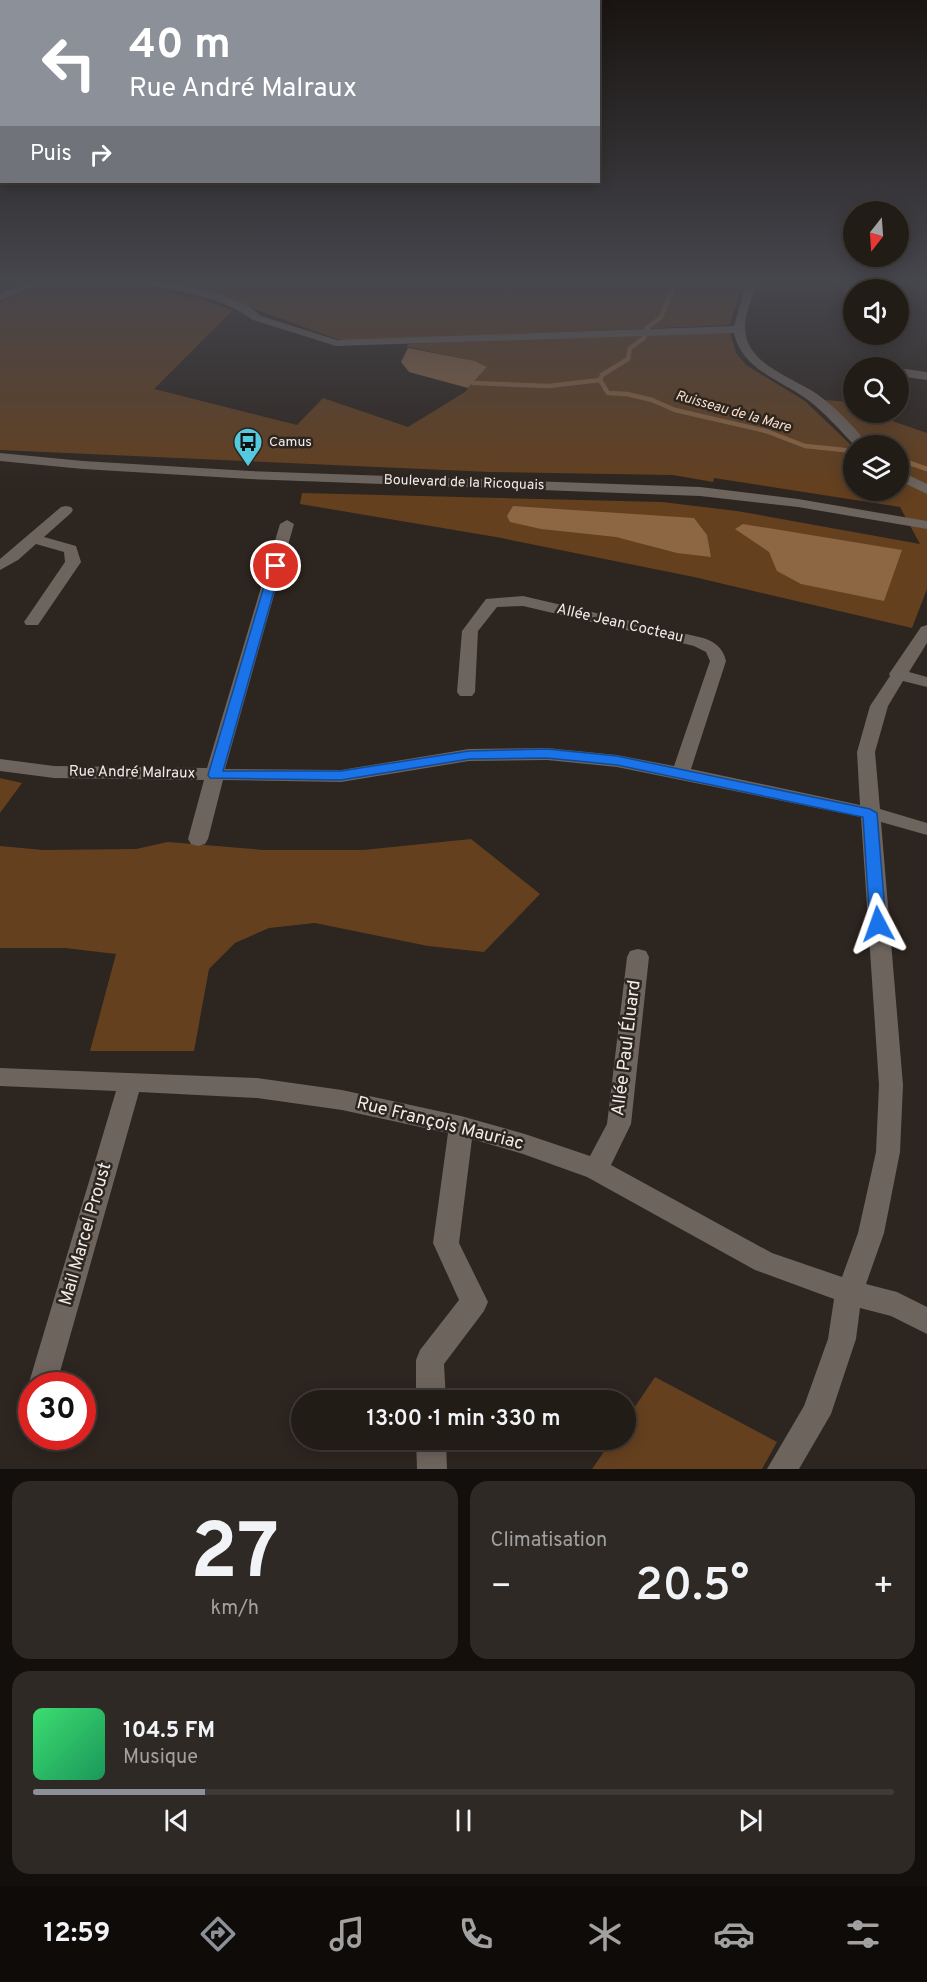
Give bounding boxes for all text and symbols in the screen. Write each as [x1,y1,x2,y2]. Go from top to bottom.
text: 40 m [129,20,231,73]
icon: left [30,24,108,102]
text: Rue André Malraux [129,72,357,106]
icon: right [84,138,117,171]
text: Puis [30,141,72,168]
north arrow [843,201,909,267]
map controls [843,201,909,501]
button: sound [843,279,909,345]
button: search [843,357,909,423]
water label: Ruisseau de la Mare [673,387,793,437]
bus stop icon: Camus [232,426,264,468]
place label: Camus [269,434,312,451]
button: layers [843,435,909,501]
street label: Boulevard de la Ricoquais [383,472,545,494]
pin [250,540,301,591]
icon: arrive [259,549,292,582]
street label: Allée Jean Cocteau [555,600,685,648]
street label: Rue André Malraux [69,762,196,784]
position arrow [846,892,910,956]
street label: Allée Paul Éluard [605,978,647,1117]
street label: Rue François Mauriac [354,1092,526,1156]
street label: Mail Marcel Proust [55,1160,117,1308]
speed limit sign: 30 [18,1372,96,1450]
text: 13:00 · 1 min · 330 m [366,1406,561,1433]
text: 27 [190,1507,279,1606]
text: Climatisation [491,1528,607,1554]
text: 20.5° [635,1559,749,1616]
text: − [491,1567,512,1609]
text: + [873,1567,894,1609]
text: km/h [210,1596,259,1622]
text: 104.5 FM [123,1718,215,1745]
text: Musique [123,1745,198,1771]
icon: previous [160,1804,193,1837]
icon: pause [447,1804,480,1837]
icon: next [734,1804,767,1837]
icon: directions [197,1913,239,1955]
icon: music [326,1913,368,1955]
icon: phone [455,1913,497,1955]
icon: climate [584,1913,626,1955]
icon: car [713,1913,755,1955]
icon: filters [842,1913,884,1955]
text: 12:59 [43,1917,110,1951]

